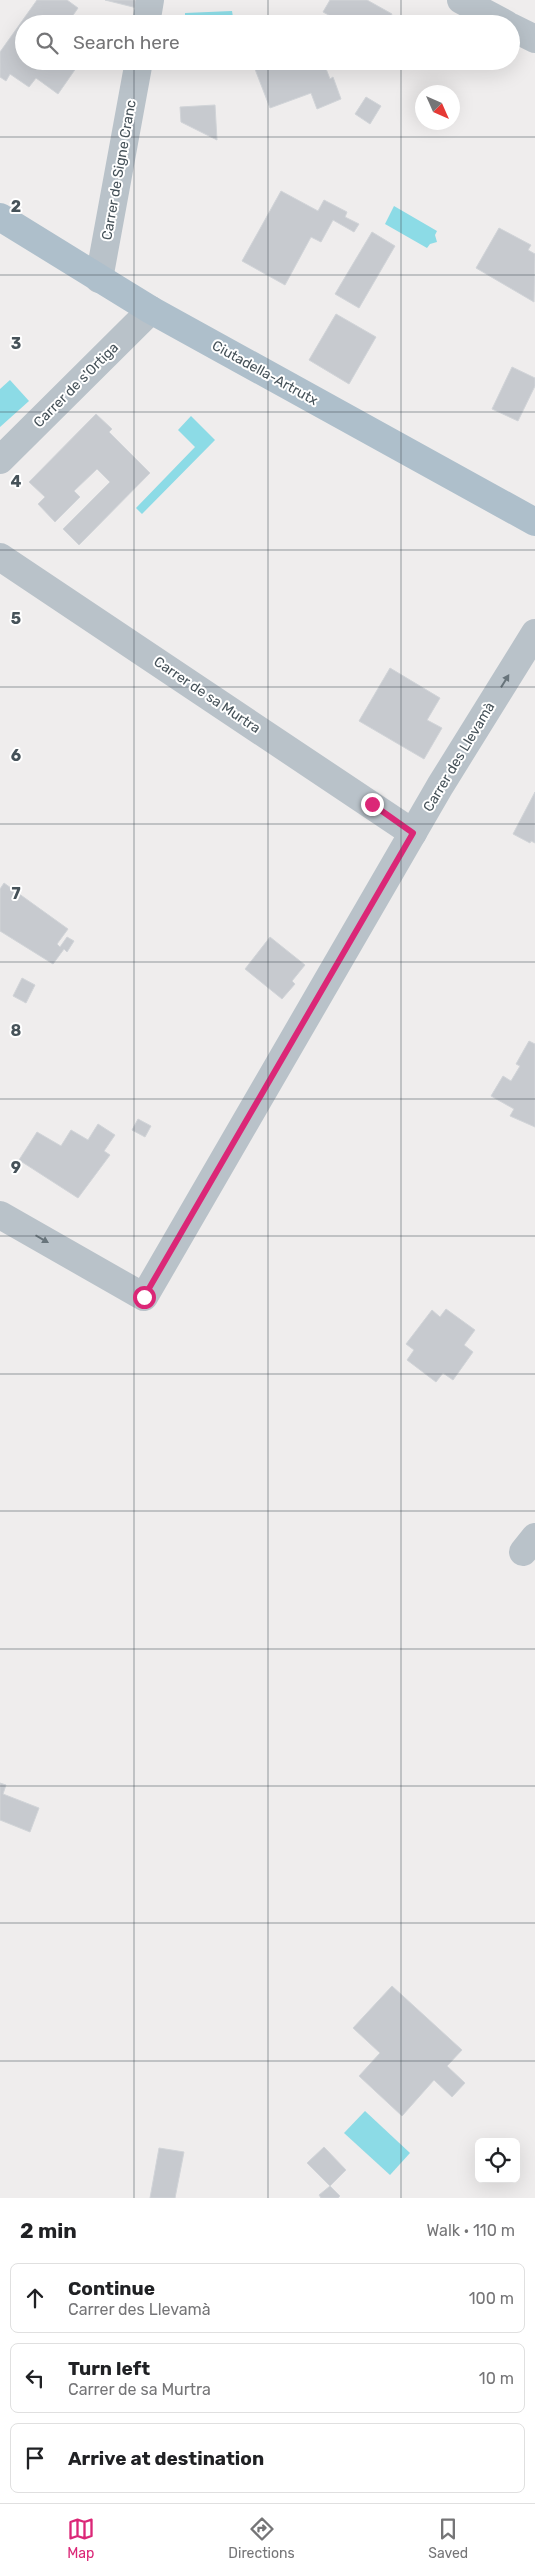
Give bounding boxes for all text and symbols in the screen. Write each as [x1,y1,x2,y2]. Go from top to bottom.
search box [15,15,520,70]
icon: search [33,29,61,57]
text: Search here [73,31,180,54]
north arrow [415,85,460,130]
street label: Carrer de Signe Cranc [98,98,140,241]
text: 2 [11,197,21,216]
text: 3 [11,334,21,353]
street label: Ciutadella-Artrutx [209,337,321,409]
street label: Carrer de s'Ortiga [30,339,122,431]
text: 4 [11,472,22,491]
text: 5 [11,609,21,628]
street label: Carrer de sa Murtra [150,653,264,737]
one-way arrow [500,675,509,688]
street label: Carrer des Llevamà [420,699,498,815]
text: 6 [11,746,21,765]
route end [361,793,384,816]
text: 7 [11,884,21,903]
text: 8 [11,1021,22,1040]
text: 9 [11,1158,21,1177]
one-way arrow [36,1235,49,1244]
route start [133,1286,156,1309]
map controls [475,2138,520,2183]
button: locate [475,2138,520,2183]
text: 2 min [20,2218,77,2243]
text: Walk · 110 m [427,2221,515,2240]
text: Continue [68,2277,155,2300]
icon: ahead [21,2284,49,2312]
text: 100 m [469,2289,514,2308]
text: Carrer des Llevamà [68,2300,211,2319]
text: Turn left [68,2357,150,2380]
icon: left [21,2364,49,2392]
text: 10 m [479,2369,514,2388]
text: Carrer de sa Murtra [68,2380,211,2399]
icon: arrive [21,2444,49,2472]
text: Arrive at destination [68,2447,264,2470]
tab: Map [67,2515,95,2562]
tab: Directions [228,2515,295,2562]
tab: Saved [428,2515,468,2562]

